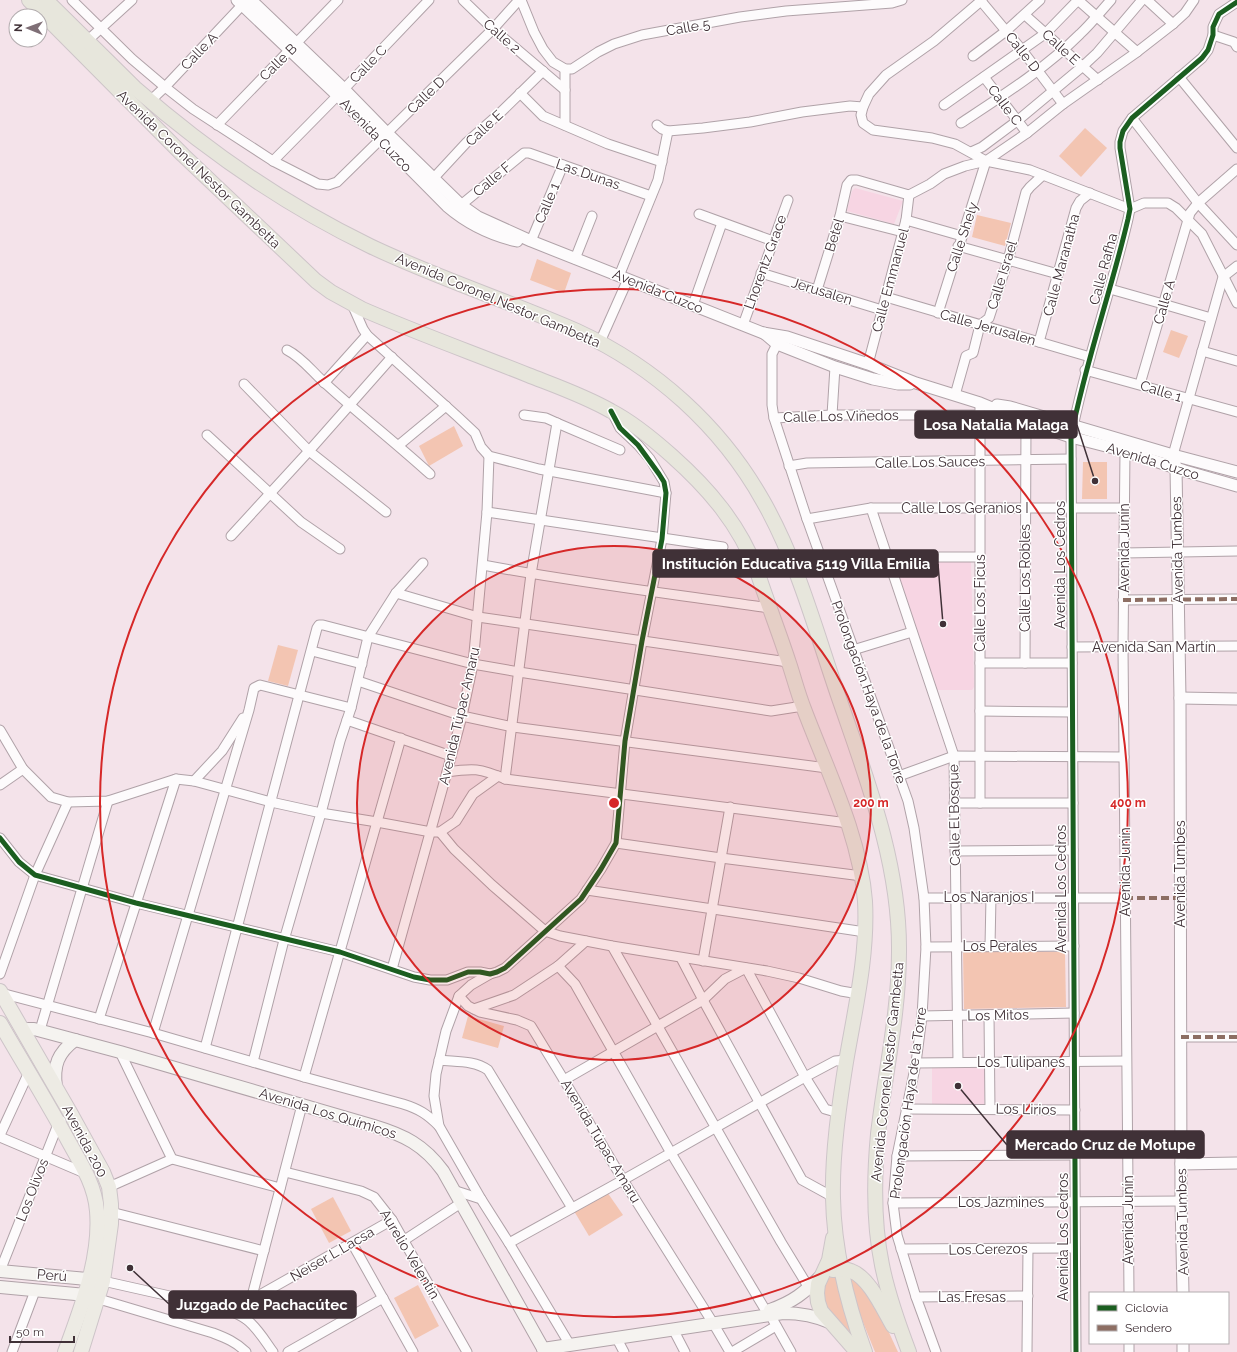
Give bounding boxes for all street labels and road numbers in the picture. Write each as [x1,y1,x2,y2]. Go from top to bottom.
street label: Calle 5 [665,15,712,39]
street label: Calle 2 [480,16,524,56]
street label: Calle E [1039,26,1083,68]
street label: Calle A [177,29,221,73]
street label: Calle D [1002,29,1044,75]
street label: Calle B [256,40,300,84]
street label: Calle C [346,42,390,86]
street label: Calle D [404,73,448,117]
street label: Calle C [985,82,1026,129]
street label: Avenida Coronel Nestor Gambetta [114,87,284,251]
street label: Avenida Cuzco [337,95,415,175]
street label: Calle E [462,107,506,149]
street label: Las Dunas [554,156,623,193]
street label: Calle F [470,158,514,200]
street label: Calle 1 [531,180,563,226]
street label: Calle Shely [943,200,981,274]
street label: Calle Maranatha [1040,212,1082,318]
street label: Lhorentz Grace [741,213,789,311]
street label: Betel [821,216,847,254]
street label: Calle Emmanuel [868,226,912,334]
street label: Calle Rafha [1086,231,1120,307]
street label: Calle Israel [984,238,1020,311]
street label: Avenida Coronel Nestor Gambetta [393,249,603,351]
street label: Avenida Cuzco [610,266,706,316]
street label: Jerusalen [790,274,854,308]
street label: Calle A [1150,277,1178,326]
street label: Calle Jerusalen [938,306,1038,348]
street label: Calle 1 [1138,377,1184,405]
street label: Calle Los Viñedos [783,407,899,425]
street label: Avenida Cuzco [1105,439,1201,483]
street label: Calle Los Sauces [875,453,986,471]
street label: Avenida Tumbes [1168,496,1186,604]
street label: Calle Los Geranios I [901,500,1029,516]
street label: Avenida Los Cedros [1052,500,1068,629]
street label: Avenida Junín [1116,503,1132,593]
street label: Calle Los Robles [1017,524,1033,632]
street label: Calle Los Ficus [972,554,988,652]
street label: Prolongación Haya de la Torre [828,598,910,786]
street label: Avenida San Martín [1092,639,1216,655]
street label: Avenida Túpac Amaru [435,645,483,787]
street label: Calle El Bosque [945,764,963,866]
street label: Avenida Tumbes [1172,820,1188,928]
street label: Avenida Los Cedros [1053,824,1069,953]
street label: Avenida Junín [1117,827,1133,917]
street label: Los Naranjos I [944,889,1035,905]
street label: Los Perales [963,938,1038,954]
street label: Avenida Coronel Nestor Gambetta [867,961,907,1183]
street label: Prolongación Haya de la Torre [887,1006,929,1200]
street label: Los Mitos [967,1006,1029,1024]
street label: Los Tulipanes [977,1054,1065,1070]
street label: Avenida Túpac Amaru [558,1076,644,1206]
street label: Avenida Los Químicos [257,1084,399,1142]
street label: Los Lirios [995,1100,1057,1118]
street label: Avenida 200 [59,1102,111,1180]
street label: Los Olivos [13,1156,51,1224]
street label: Avenida Tumbes [1173,1168,1191,1276]
street label: Avenida Los Cedros [1055,1172,1071,1301]
street label: Avenida Junín [1120,1175,1136,1265]
street label: Los Jazmines [958,1194,1044,1210]
street label: Aurelio Velentin [377,1206,443,1302]
street label: Neiser L Lacsa [287,1223,377,1285]
street label: Los Cerezos [948,1240,1028,1258]
street label: Perú [36,1266,68,1284]
street label: Las Fresas [938,1289,1006,1305]

